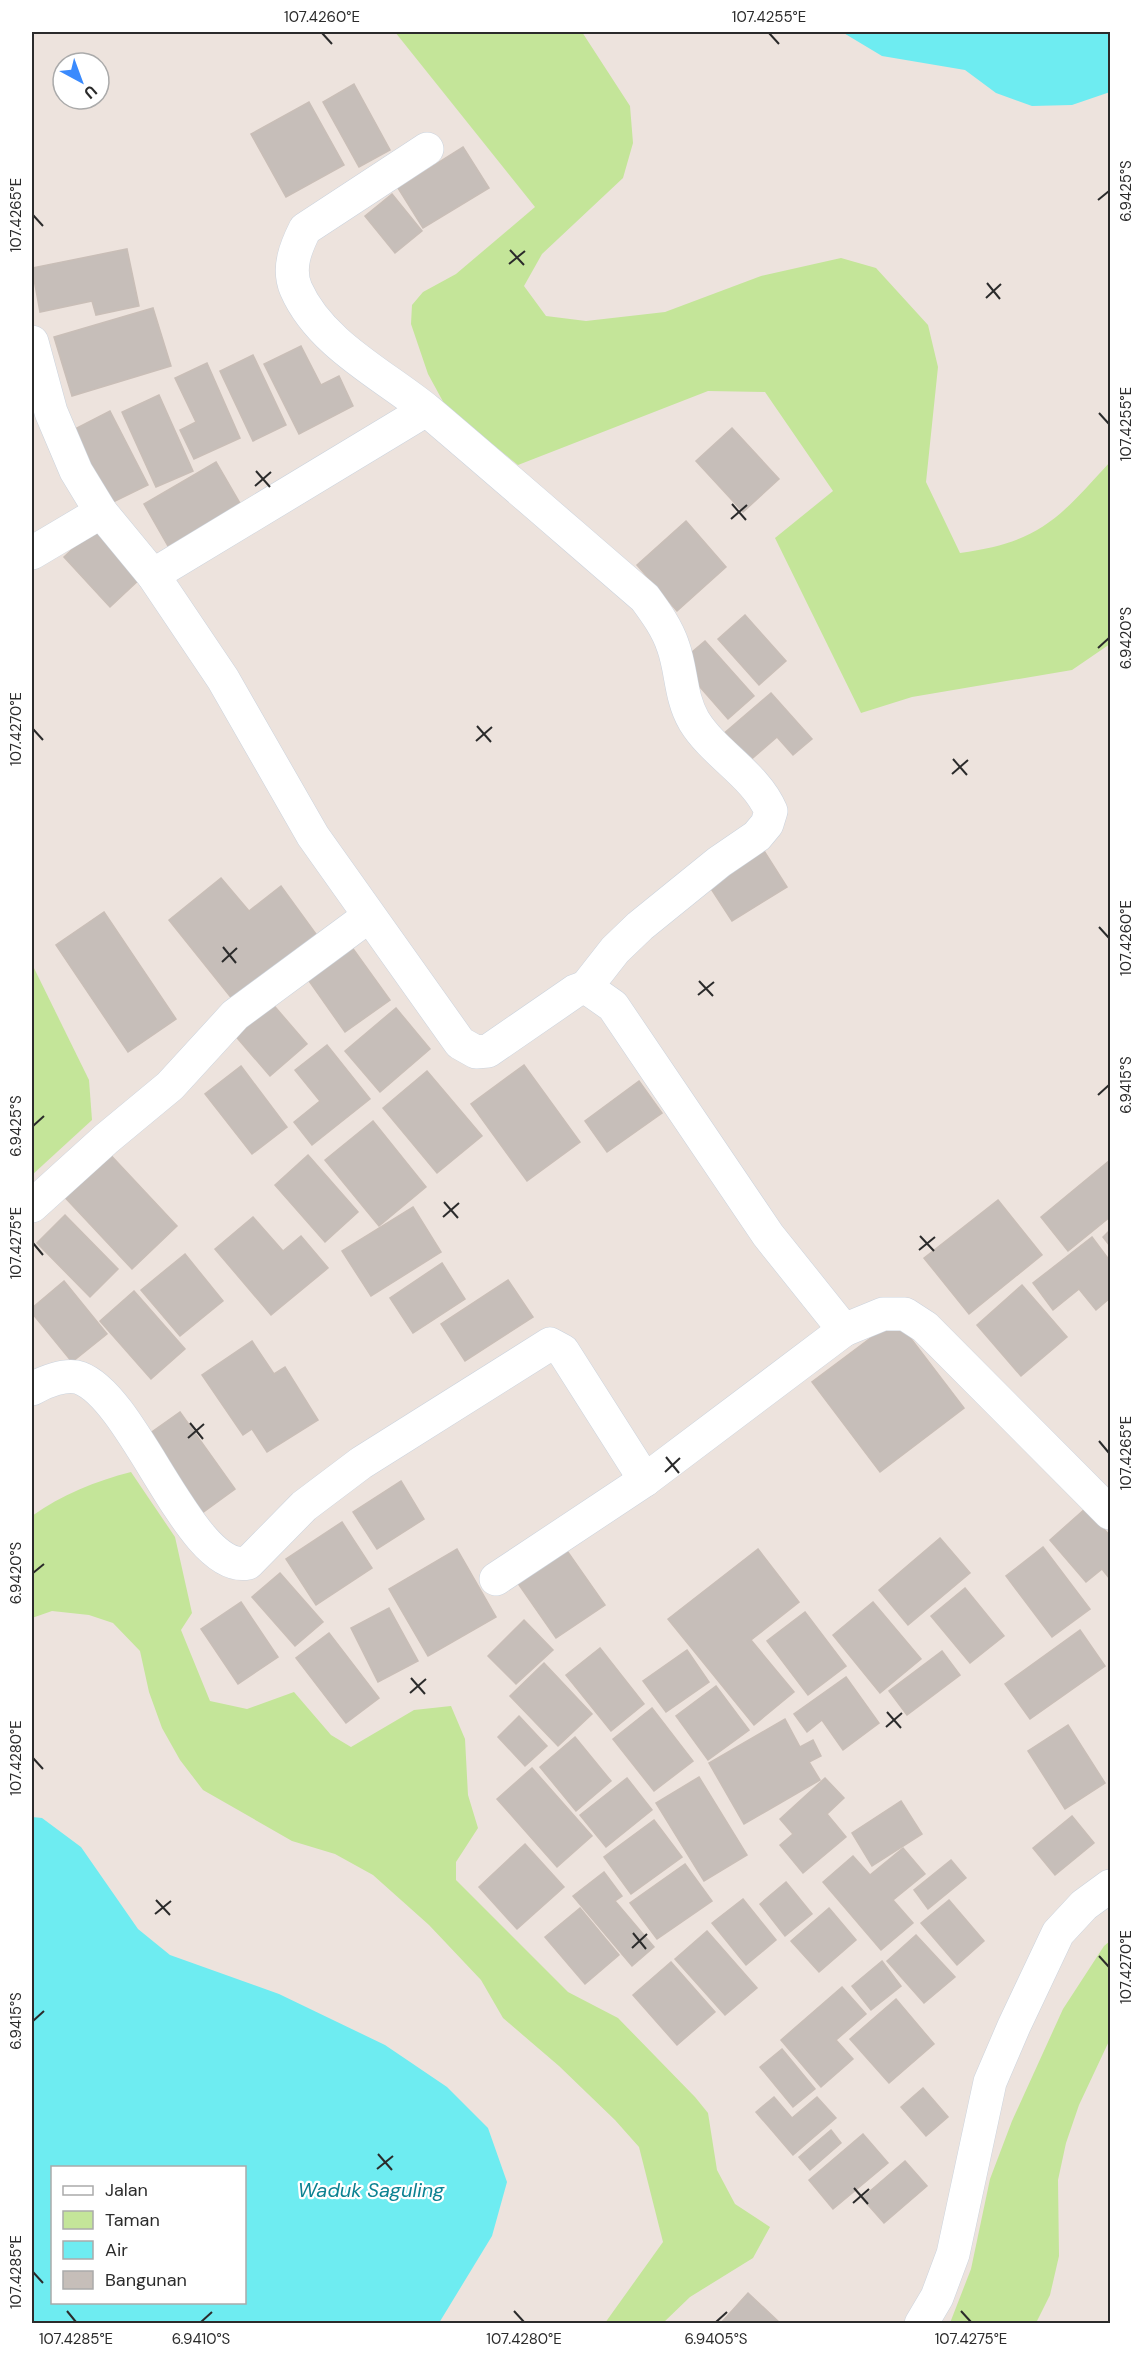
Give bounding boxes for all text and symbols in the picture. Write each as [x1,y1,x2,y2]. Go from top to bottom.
text: 107.4260°E [284,7,360,27]
text: 107.4255°E [732,7,806,27]
north arrow [51,51,111,111]
text: U [79,80,102,103]
text: 6.9425°S [1116,160,1136,222]
text: 107.4265°E [6,178,26,252]
text: 107.4255°E [1116,387,1136,461]
text: 6.9420°S [1116,606,1136,669]
text: 107.4270°E [6,692,26,766]
text: 107.4260°E [1116,900,1136,976]
text: 6.9415°S [1116,1056,1136,1114]
text: 6.9425°S [6,1095,26,1157]
text: 107.4275°E [6,1207,26,1279]
text: 107.4265°E [1116,1416,1136,1490]
text: 6.9420°S [6,1541,26,1604]
text: 107.4280°E [6,1720,26,1796]
text: 107.4270°E [1116,1930,1136,2004]
text: 6.9415°S [6,1992,26,2050]
legend [51,2166,246,2304]
water label: Waduk Saguling [298,2177,445,2203]
text: Jalan [105,2178,148,2202]
text: Taman [105,2208,160,2232]
text: 107.4285°E [6,2235,26,2309]
text: Air [105,2238,128,2262]
text: Bangunan [105,2268,187,2292]
text: 107.4285°E [39,2329,113,2349]
text: 6.9410°S [172,2329,231,2349]
text: 107.4280°E [486,2329,562,2349]
text: 6.9405°S [684,2329,748,2349]
text: 107.4275°E [935,2329,1007,2349]

